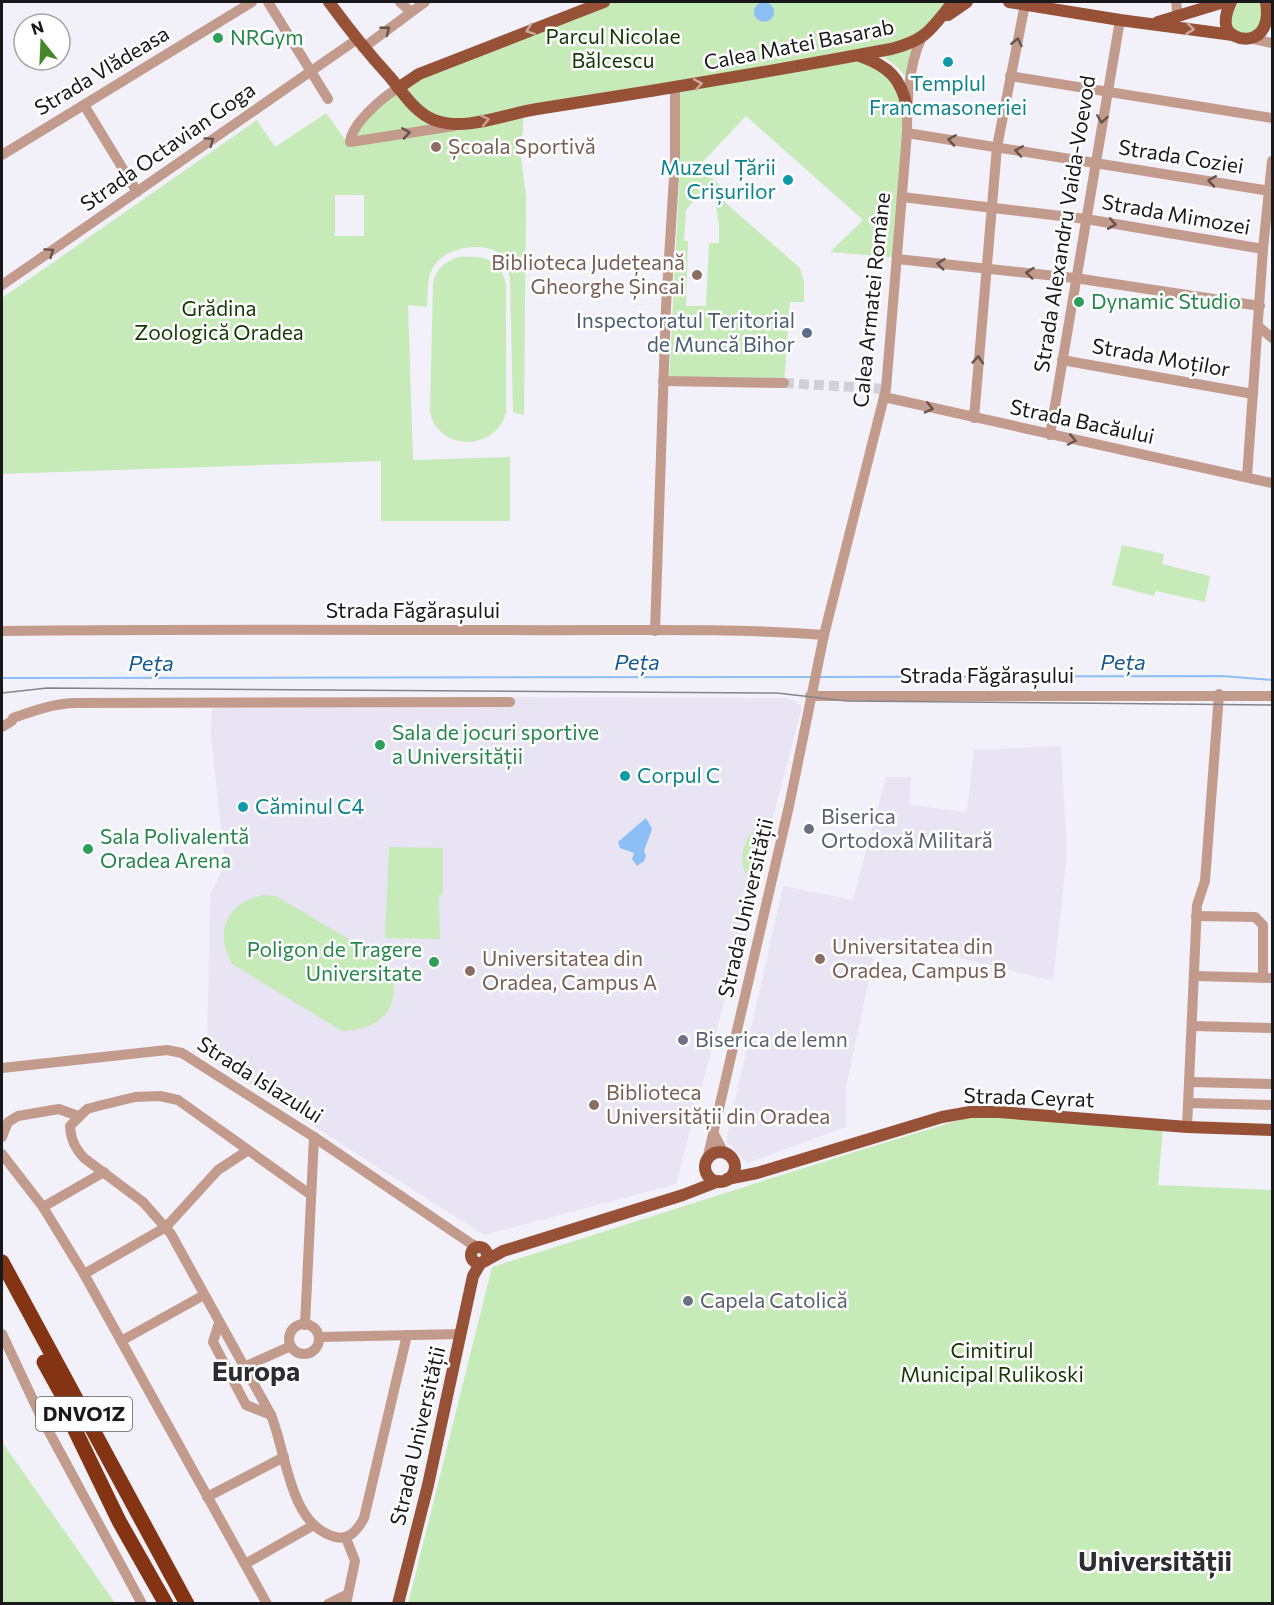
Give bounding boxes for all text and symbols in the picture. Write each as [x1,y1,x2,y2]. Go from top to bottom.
north arrow [12,12,72,72]
street label: Calea Matei Basarab [701,13,896,74]
text: N [29,16,46,38]
street label: Strada Vlădeasa [29,20,173,120]
one-way arrow [526,23,536,36]
park label: Parcul Nicolae Bălcescu [545,23,681,72]
one-way arrow [1186,23,1195,35]
place label: NRGym [230,24,304,49]
one-way arrow [379,26,390,37]
marker: NRGym [211,31,225,45]
one-way arrow [1010,37,1023,47]
marker: Templul Francmasoneriei [941,55,955,69]
place label: Templul Francmasoneriei [869,70,1027,119]
street label: Strada Alexandru Vaida-Voevod [1028,73,1099,374]
street label: Strada Octavian Goga [75,76,259,215]
one-way arrow [692,78,702,91]
one-way arrow [1096,113,1109,123]
one-way arrow [479,114,489,127]
one-way arrow [402,128,411,140]
place label: Școala Sportivă [448,133,596,160]
street label: Strada Coziei [1117,133,1246,178]
one-way arrow [947,135,957,147]
one-way arrow [204,137,215,148]
marker: Școala Sportivă [429,140,443,154]
one-way arrow [1015,145,1024,157]
place label: Muzeul Țării Crișurilor [660,154,776,205]
marker: Muzeul Țării Crișurilor [781,173,795,187]
one-way arrow [1207,176,1217,188]
street label: Strada Mimozei [1100,188,1252,239]
street label: Calea Armatei Române [847,191,894,409]
one-way arrow [1107,217,1117,230]
one-way arrow [43,248,54,259]
place label: Biblioteca Județeană Gheorghe Șincai [491,249,685,300]
one-way arrow [937,258,946,270]
marker: Biblioteca Județeană Gheorghe Șincai [690,268,704,282]
one-way arrow [1026,268,1035,280]
place label: Dynamic Studio [1091,288,1241,313]
park label: Grădina Zoologică Oradea [134,295,304,344]
marker: Dynamic Studio [1072,295,1086,309]
place label: Inspectoratul Teritorial de Muncă Bihor [576,307,795,356]
marker: Inspectoratul Teritorial de Muncă Bihor [800,326,814,340]
street label: Strada Moților [1090,332,1232,383]
one-way arrow [971,355,984,364]
street label: Strada Bacăului [1008,393,1157,448]
one-way arrow [924,400,934,413]
one-way arrow [1066,432,1076,445]
street label: Strada Făgărașului [326,597,500,624]
water label: Peța [614,648,660,676]
water label: Peța [1100,648,1146,676]
water label: Peța [128,649,174,677]
street label: Strada Făgărașului [900,662,1074,689]
place label: Sala de jocuri sportive a Universității [392,719,599,770]
marker: Sala de jocuri sportive a Universității [373,738,387,752]
place label: Corpul C [637,762,720,787]
marker: Corpul C [618,769,632,783]
place label: Căminul C4 [255,793,364,818]
marker: Căminul C4 [236,800,250,814]
place label: Biserica Ortodoxă Militară [821,803,993,852]
street label: Strada Universității [712,816,779,1000]
marker: Biserica Ortodoxă Militară [802,822,816,836]
place label: Sala Polivalentă Oradea Arena [100,823,249,872]
marker: Sala Polivalentă Oradea Arena [81,842,95,856]
place label: Universitatea din Oradea, Campus B [832,933,1006,982]
place label: Poligon de Tragere Universitate [247,936,422,985]
place label: Universitatea din Oradea, Campus A [482,945,657,994]
marker: Universitatea din Oradea, Campus B [813,952,827,966]
marker: Poligon de Tragere Universitate [427,955,441,969]
marker: Universitatea din Oradea, Campus A [463,964,477,978]
place label: Biserica de lemn [695,1026,848,1051]
street label: Strada Islazului [193,1030,328,1127]
marker: Biserica de lemn [676,1033,690,1047]
place label: Biblioteca Universității din Oradea [606,1079,830,1130]
street label: Strada Ceyrat [963,1082,1095,1111]
marker: Biblioteca Universității din Oradea [587,1098,601,1112]
place label: Capela Catolică [700,1287,848,1312]
marker: Capela Catolică [681,1294,695,1308]
park label: Cimitirul Municipal Rulikoski [900,1337,1084,1386]
street label: Strada Universității [384,1344,451,1528]
district label: Europa [212,1354,300,1387]
road number: DNVO1Z [36,1397,132,1431]
district label: Universității [1078,1544,1232,1579]

